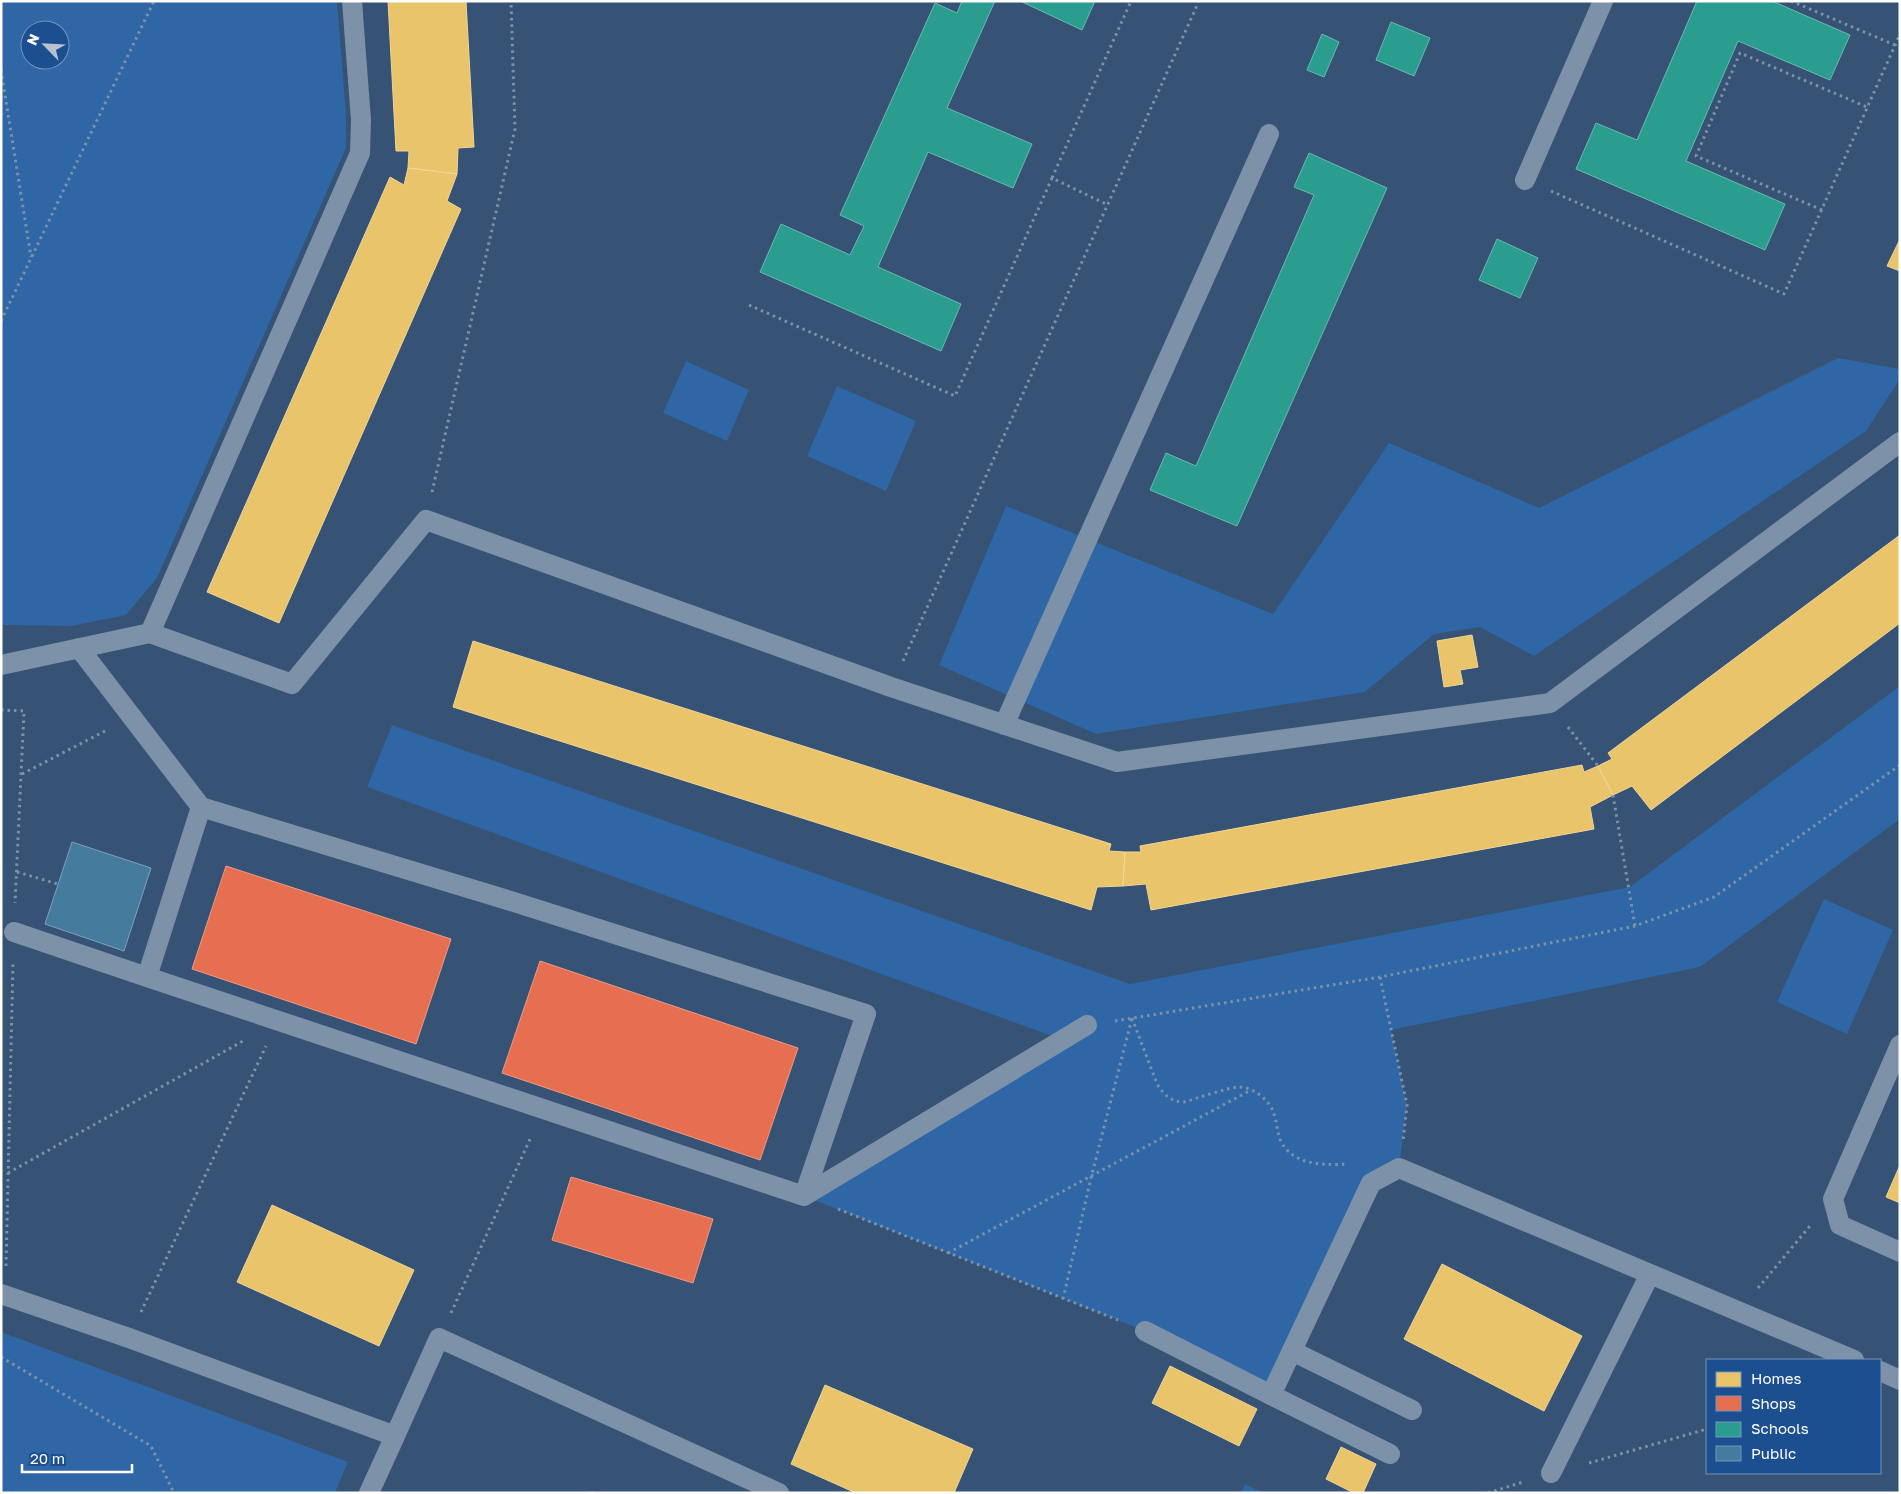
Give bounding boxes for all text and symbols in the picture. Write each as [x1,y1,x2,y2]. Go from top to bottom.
north arrow [20,20,70,70]
text: N [23,31,43,48]
legend [1706,1359,1881,1474]
text: Homes [1751,1369,1801,1387]
text: Shops [1751,1394,1796,1412]
text: Schools [1751,1419,1809,1437]
scale bar [22,1442,132,1474]
text: Public [1751,1444,1796,1462]
text: 20 m [30,1449,65,1467]

